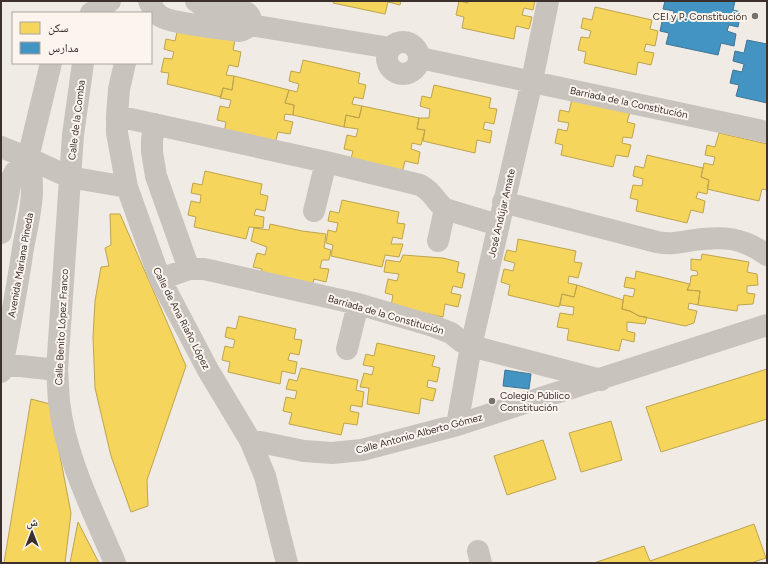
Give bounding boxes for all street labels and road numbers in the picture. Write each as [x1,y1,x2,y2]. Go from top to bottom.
street label: Calle de la Comba [65,79,88,161]
street label: Barriada de la Constitución [569,84,689,121]
street label: José Andújar Amate [485,167,518,259]
street label: Avenida Mariana Pineda [5,212,36,318]
street label: Calle de Ana Riaño López [150,265,213,372]
street label: Calle Benito López Franco [52,268,71,386]
street label: Barriada de la Constitución [326,292,446,337]
street label: Calle Antonio Alberto Gómez [354,410,484,457]

